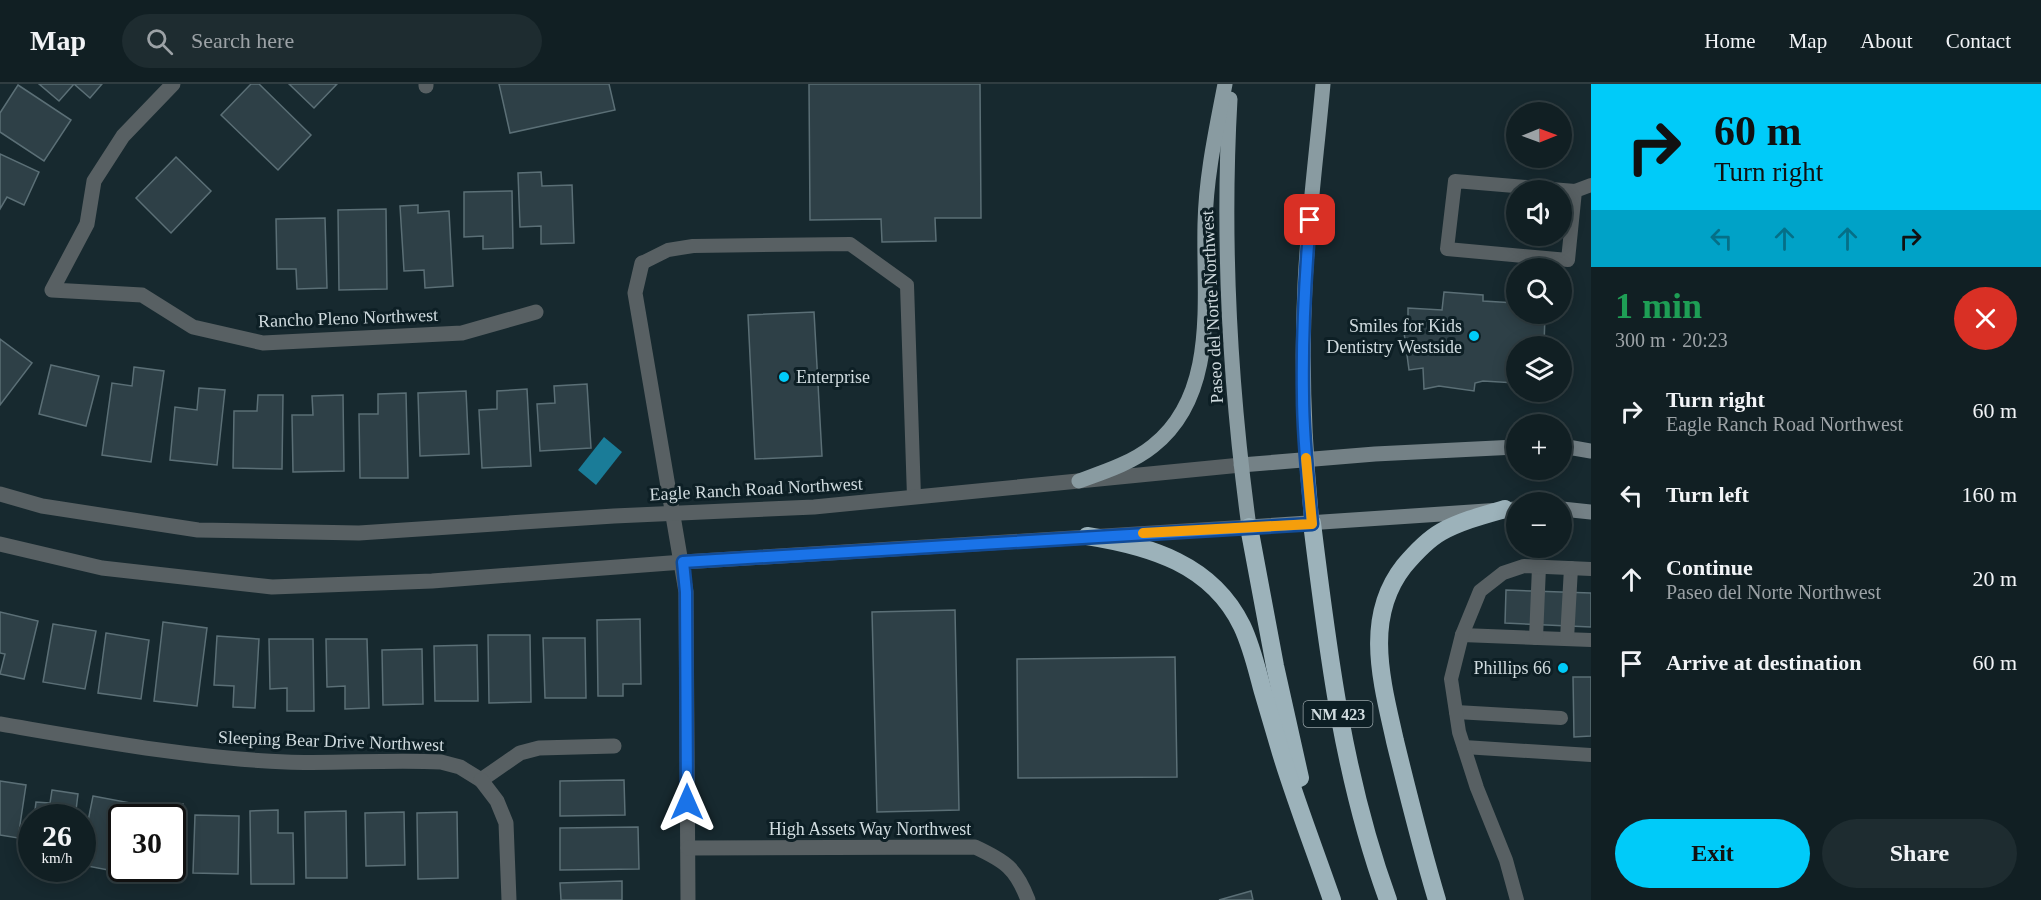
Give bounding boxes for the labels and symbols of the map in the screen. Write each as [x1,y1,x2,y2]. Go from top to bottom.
north arrow [1506,102,1572,168]
pin [1284,194,1335,245]
street label: Paseo del Norte Northwest [1197,210,1227,404]
street label: Rancho Pleno Northwest [258,305,438,331]
place label: Smiles for Kids Dentistry Westside [1326,316,1462,357]
marker: Smiles for Kids Dentistry Westside [1467,329,1481,343]
place label: Enterprise [796,367,870,387]
marker: Enterprise [777,370,791,384]
street label: Eagle Ranch Road Northwest [649,473,863,505]
place label: Phillips 66 [1473,658,1551,678]
marker: Phillips 66 [1556,661,1570,675]
road number: NM 423 [1304,701,1372,727]
street label: Sleeping Bear Drive Northwest [217,727,445,755]
position arrow [655,770,719,834]
speed limit sign: 30 [108,804,186,882]
street label: High Assets Way Northwest [769,819,971,839]

